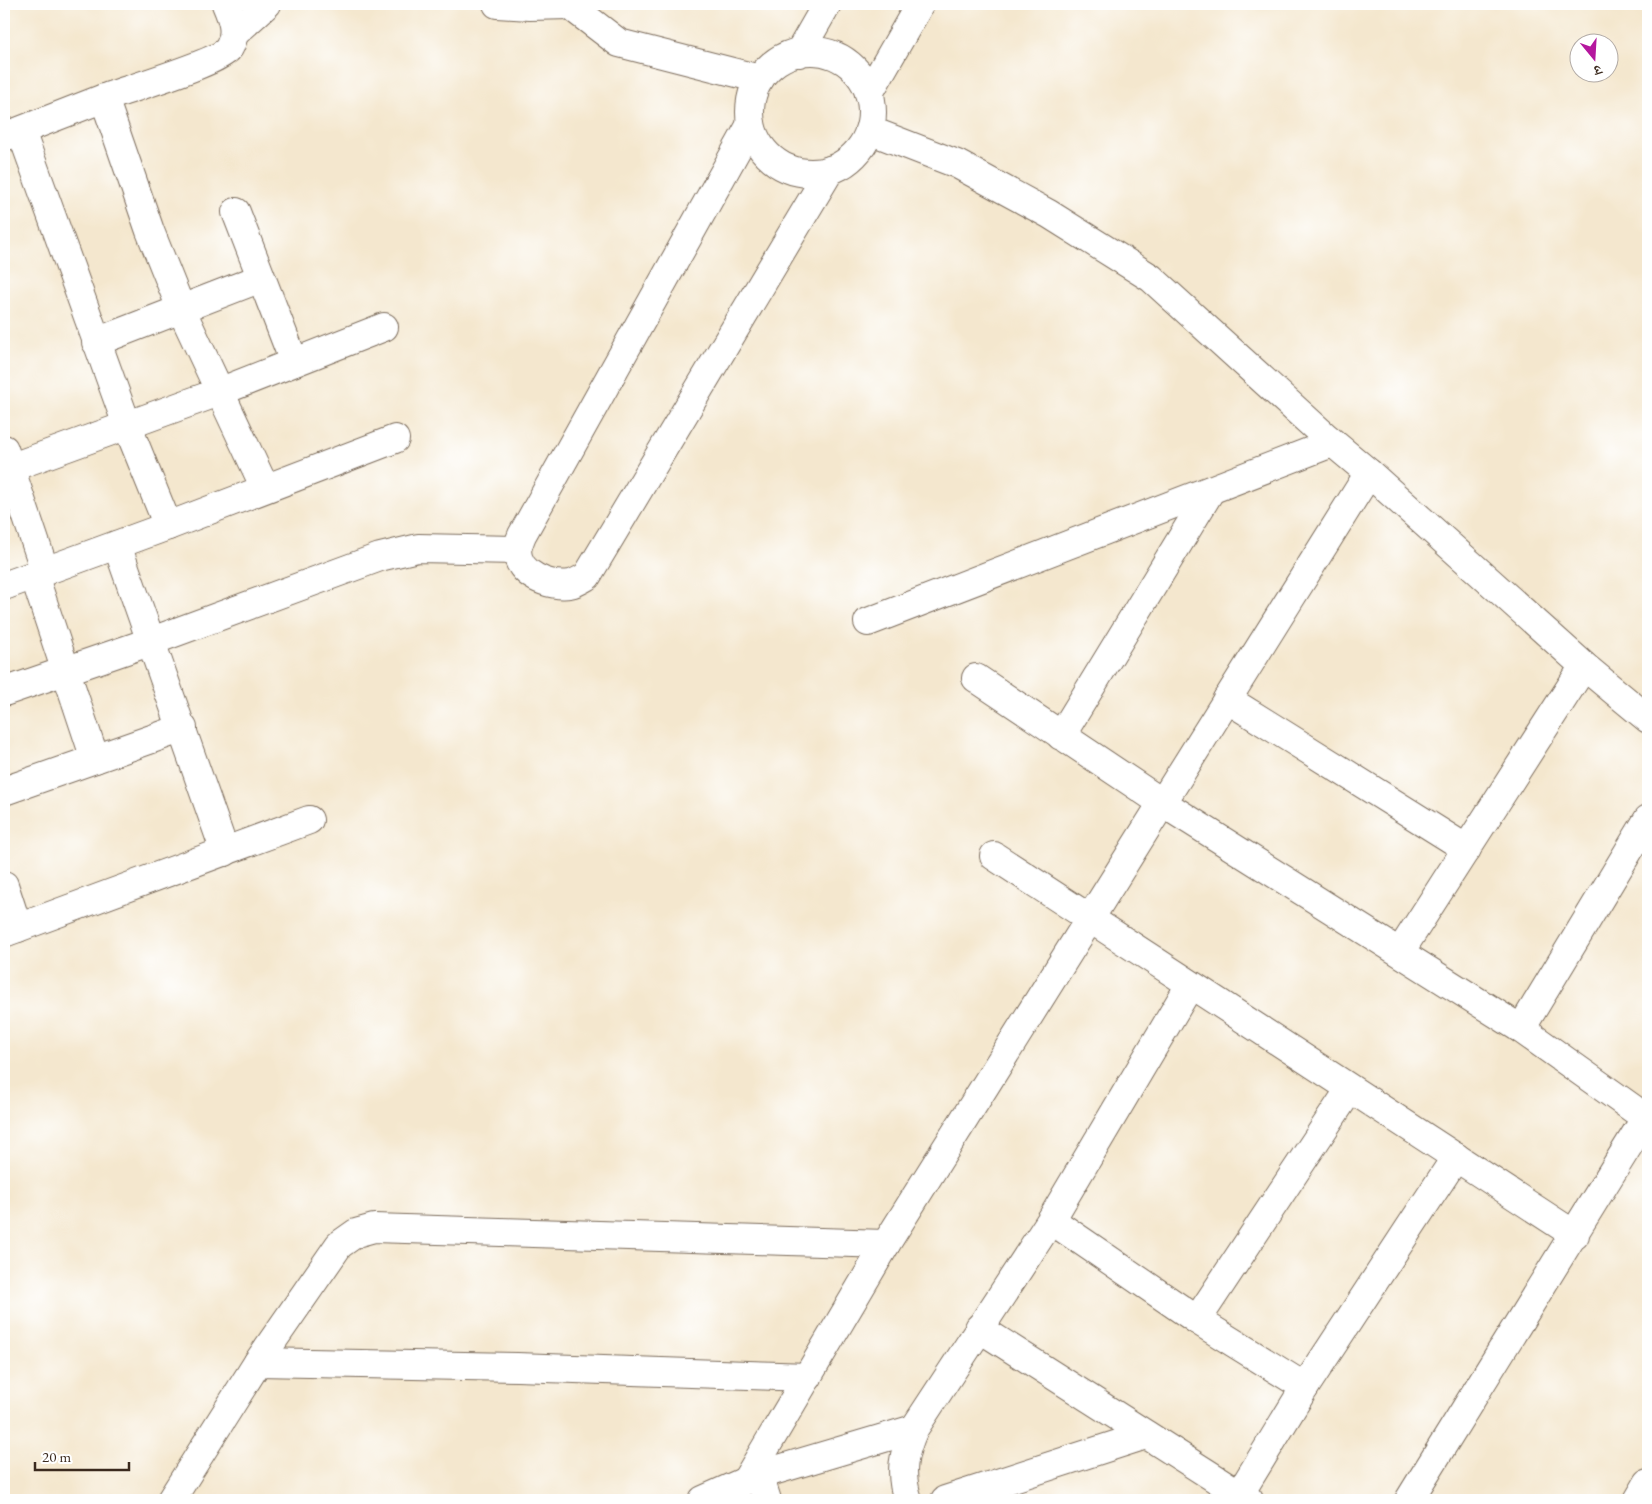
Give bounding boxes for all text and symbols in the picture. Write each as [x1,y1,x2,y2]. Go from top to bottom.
north arrow [1570,32,1620,82]
text: उ [1591,60,1605,80]
scale bar [35,1439,129,1471]
text: 20 m [42,1447,71,1466]

